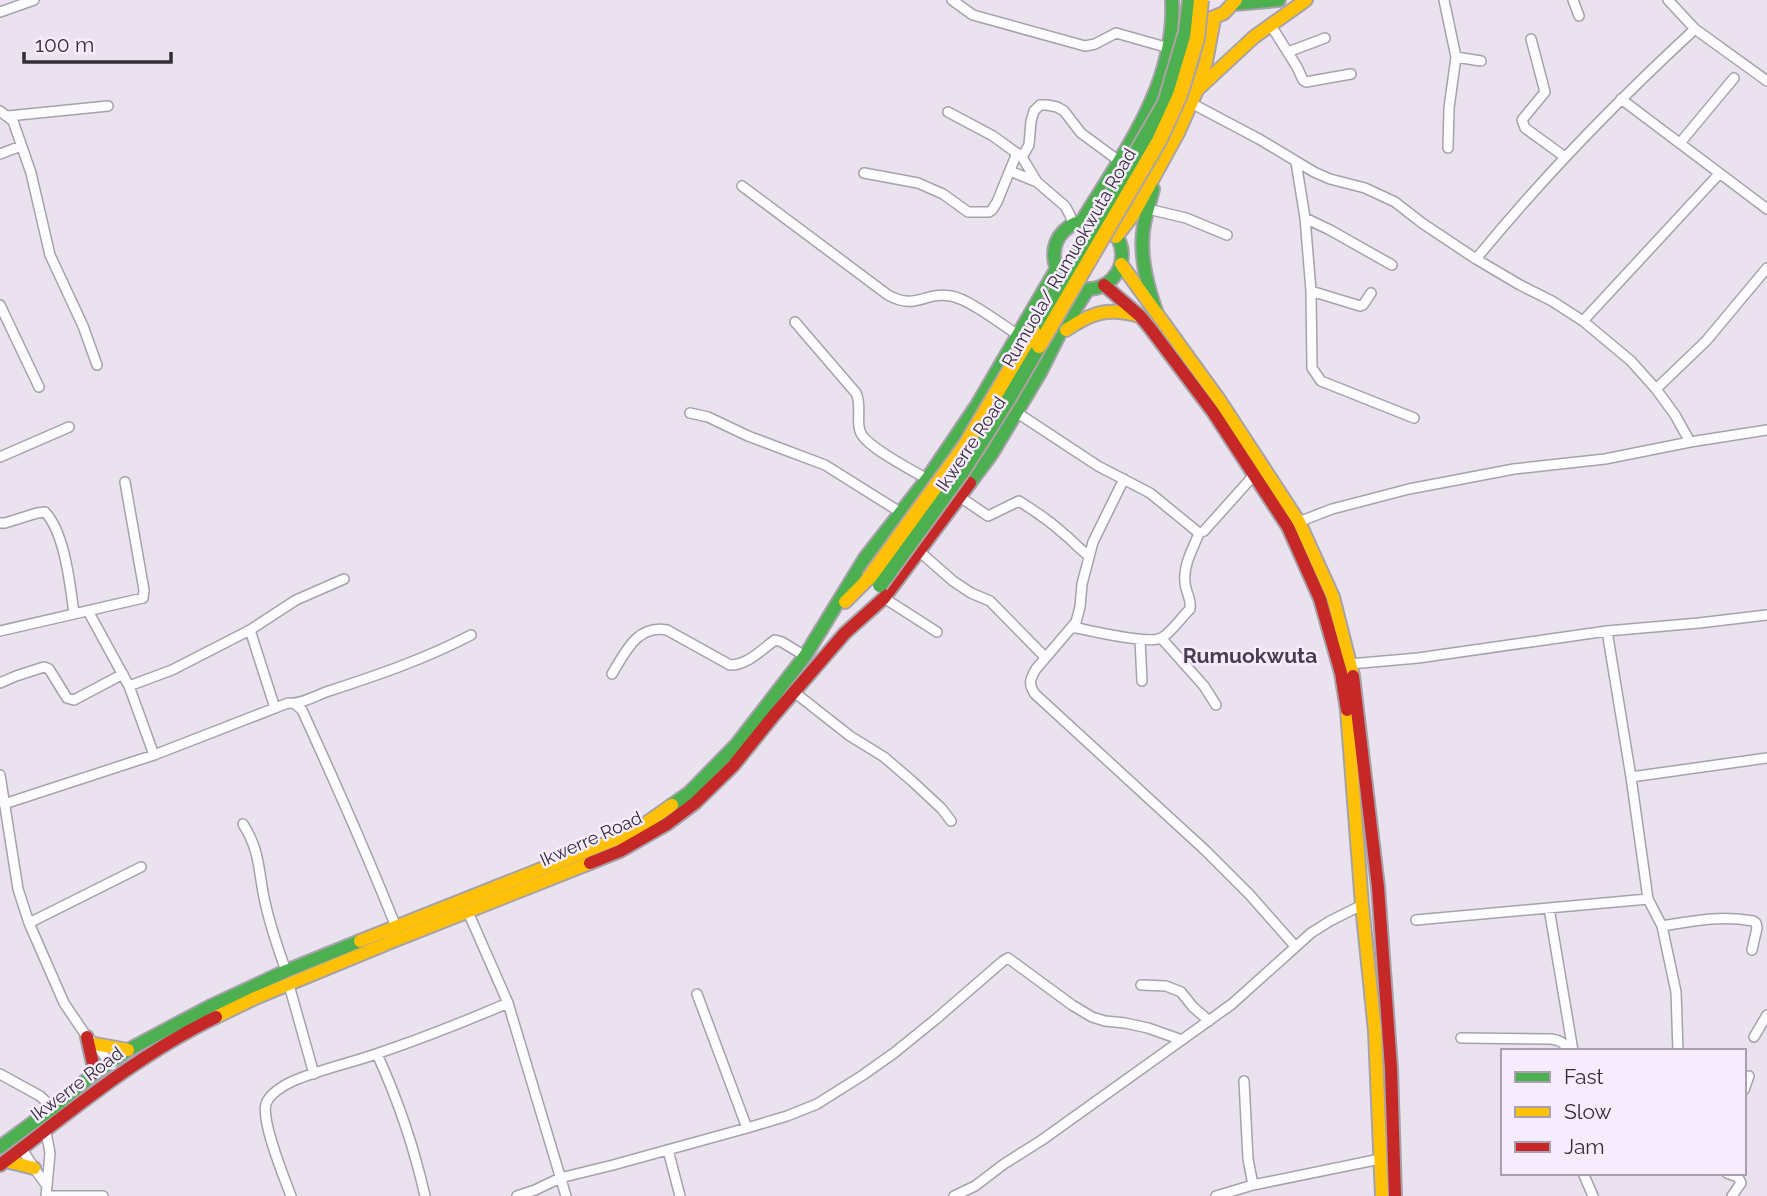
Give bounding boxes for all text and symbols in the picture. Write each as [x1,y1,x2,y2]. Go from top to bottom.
scale bar [24,21,172,65]
text: 100 m [35,32,94,57]
street label: Rumuola/ Rumuokwuta Road [997,145,1140,371]
street label: Ikwerre Road [931,392,1010,495]
district label: Rumuokwuta [1183,643,1317,668]
street label: Ikwerre Road [536,807,645,870]
street label: Ikwerre Road [27,1042,127,1125]
legend [1501,1049,1746,1175]
text: Fast [1564,1064,1604,1089]
text: Slow [1564,1099,1612,1124]
text: Jam [1564,1134,1605,1159]

